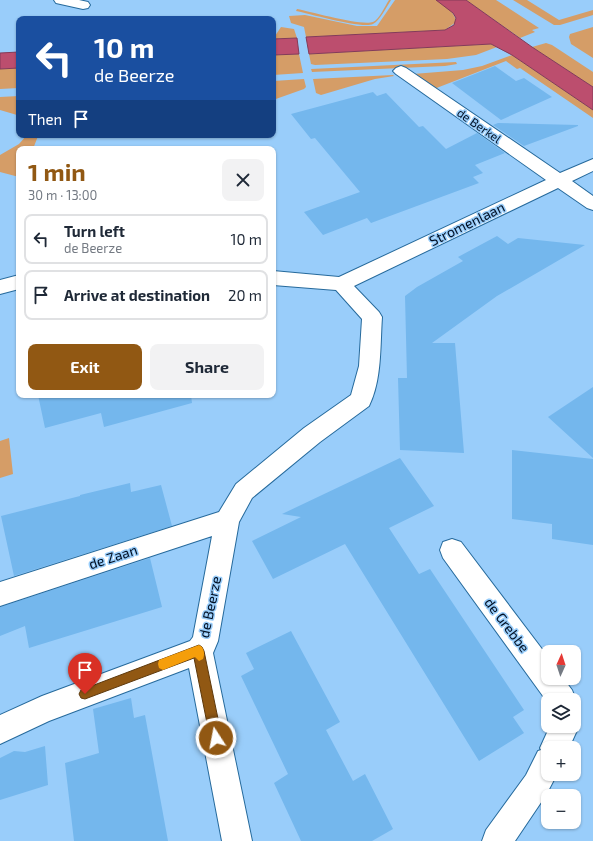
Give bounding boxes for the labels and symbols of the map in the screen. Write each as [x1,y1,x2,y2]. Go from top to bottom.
street label: de Berkel [455,105,505,146]
street label: Stromenlaan [426,198,507,249]
street label: de Zaan [86,541,139,572]
street label: de Beerze [195,574,224,639]
street label: de Grebbe [481,594,533,655]
north arrow [541,645,581,685]
pin [68,653,102,694]
position arrow [195,717,237,759]

